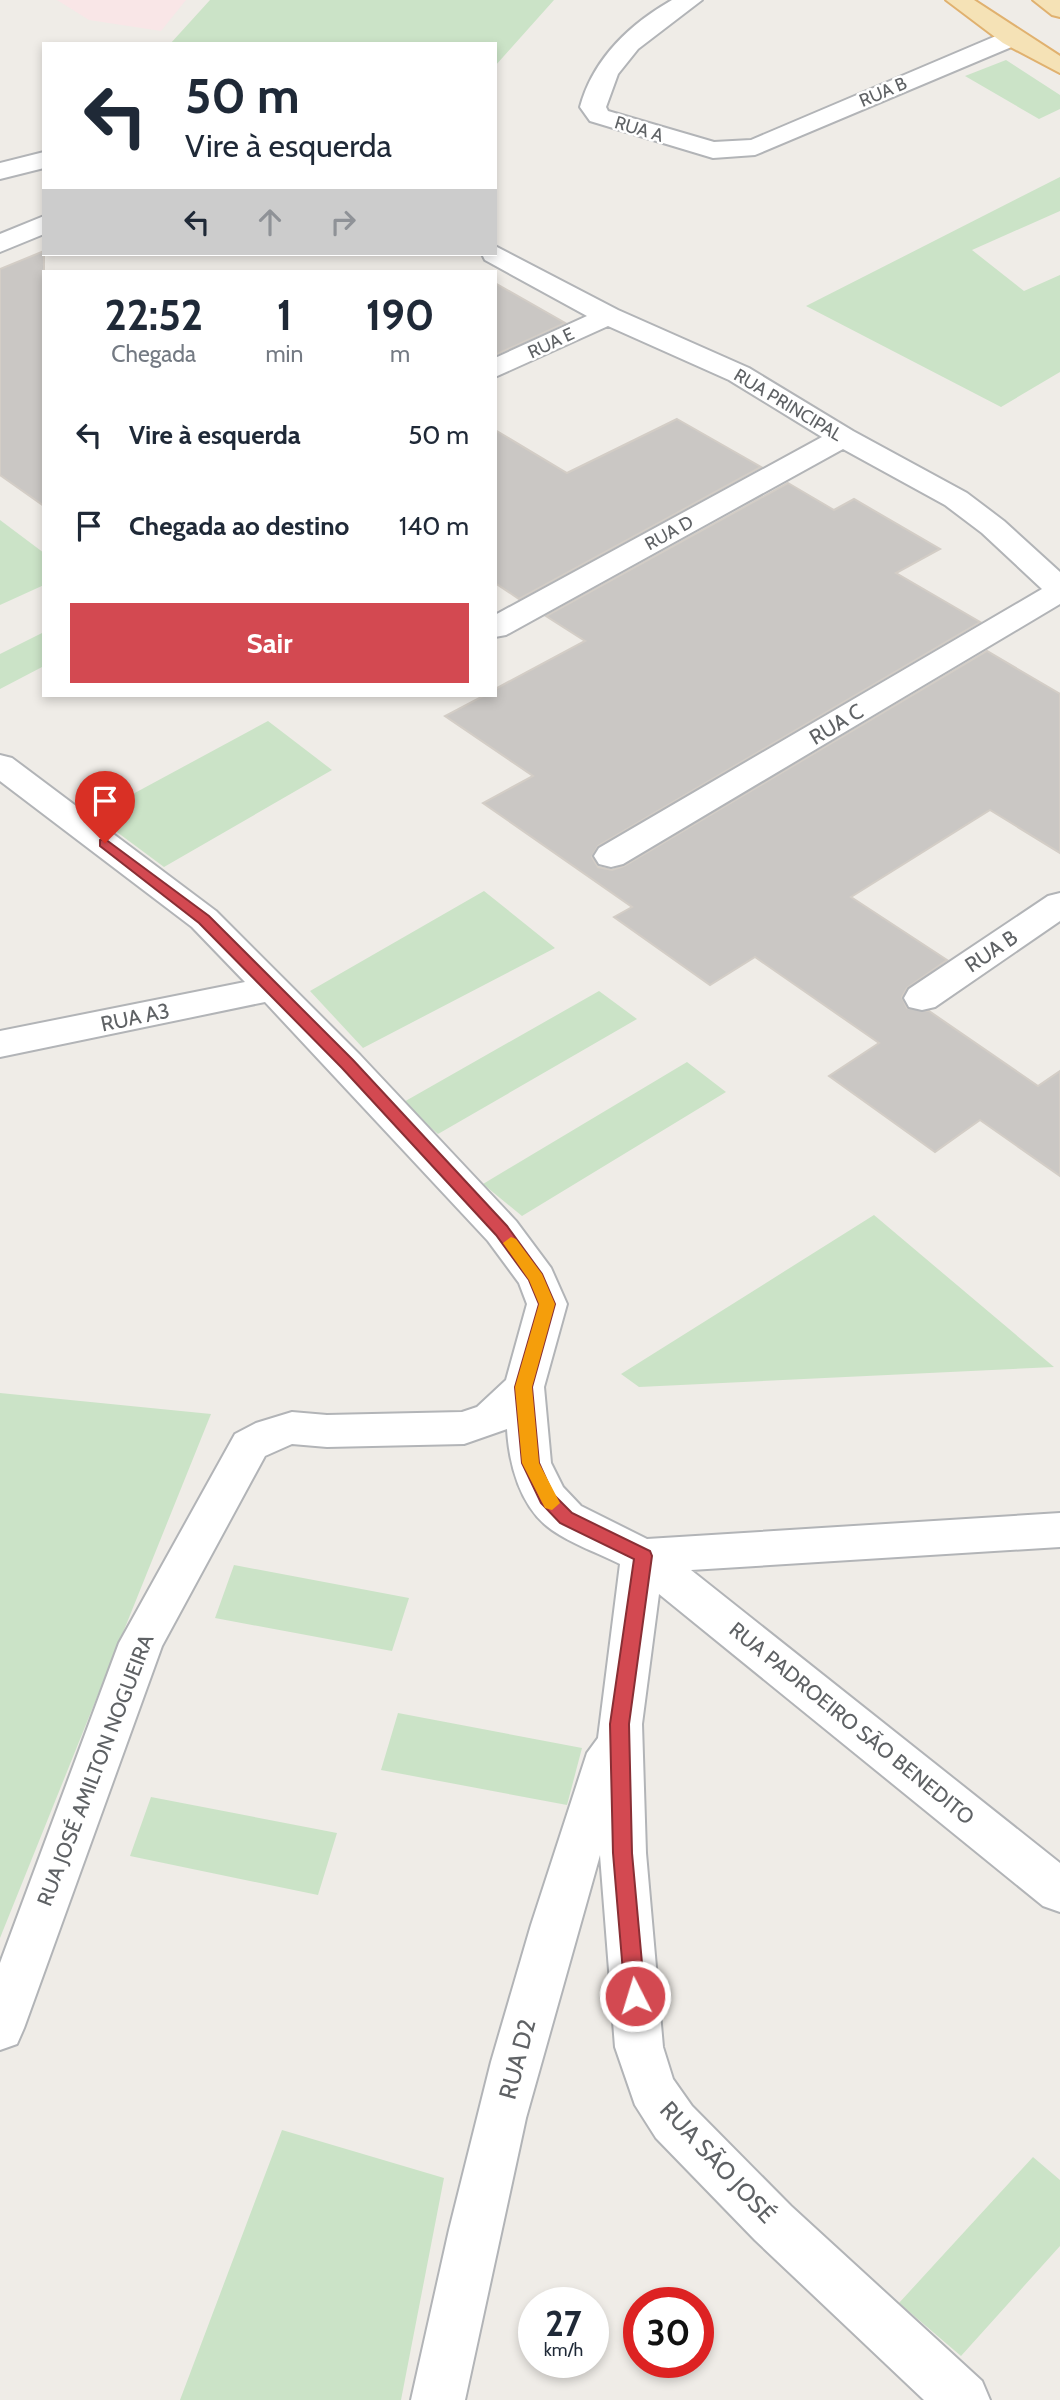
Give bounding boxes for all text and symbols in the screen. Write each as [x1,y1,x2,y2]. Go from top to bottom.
text: 50 m [185,66,300,125]
icon: left [70,70,161,161]
street label: RUA B [856,72,910,112]
street label: RUA A [612,111,666,147]
text: Vire à esquerda [185,126,392,165]
icon: left [178,203,216,241]
icon: ahead [251,203,289,241]
icon: right [324,203,362,241]
text: 22:52 [104,289,203,341]
text: 1 [277,289,292,341]
text: 190 [366,289,435,341]
street label: RUA E [524,323,578,363]
text: Chegada [111,340,196,368]
text: min [265,340,303,368]
text: m [390,340,410,368]
street label: RUA PRINCIPAL [730,364,846,446]
icon: left [70,416,108,454]
text: Vire à esquerda [129,419,301,451]
text: 50 m [408,419,469,451]
icon: arrive [70,507,108,545]
text: Chegada ao destino [129,510,349,542]
text: 140 m [399,510,469,542]
street label: RUA D [641,511,697,555]
button: Sair [70,603,469,683]
street label: RUA C [805,698,867,750]
pin [75,771,135,843]
icon: arrive [86,782,124,820]
street label: RUA B [960,924,1022,978]
street label: RUA A3 [98,998,172,1036]
street label: RUA PADROEIRO SÃO BENEDITO [724,1616,980,1830]
street label: RUA JOSÉ AMILTON NOGUEIRA [32,1631,158,1909]
position arrow [598,1959,672,2033]
street label: RUA D2 [492,2016,542,2102]
street label: RUA SÃO JOSÉ [654,2095,782,2229]
speed limit sign: 30 [623,2287,714,2378]
text: 27 [545,2302,582,2345]
text: km/h [544,2339,583,2361]

